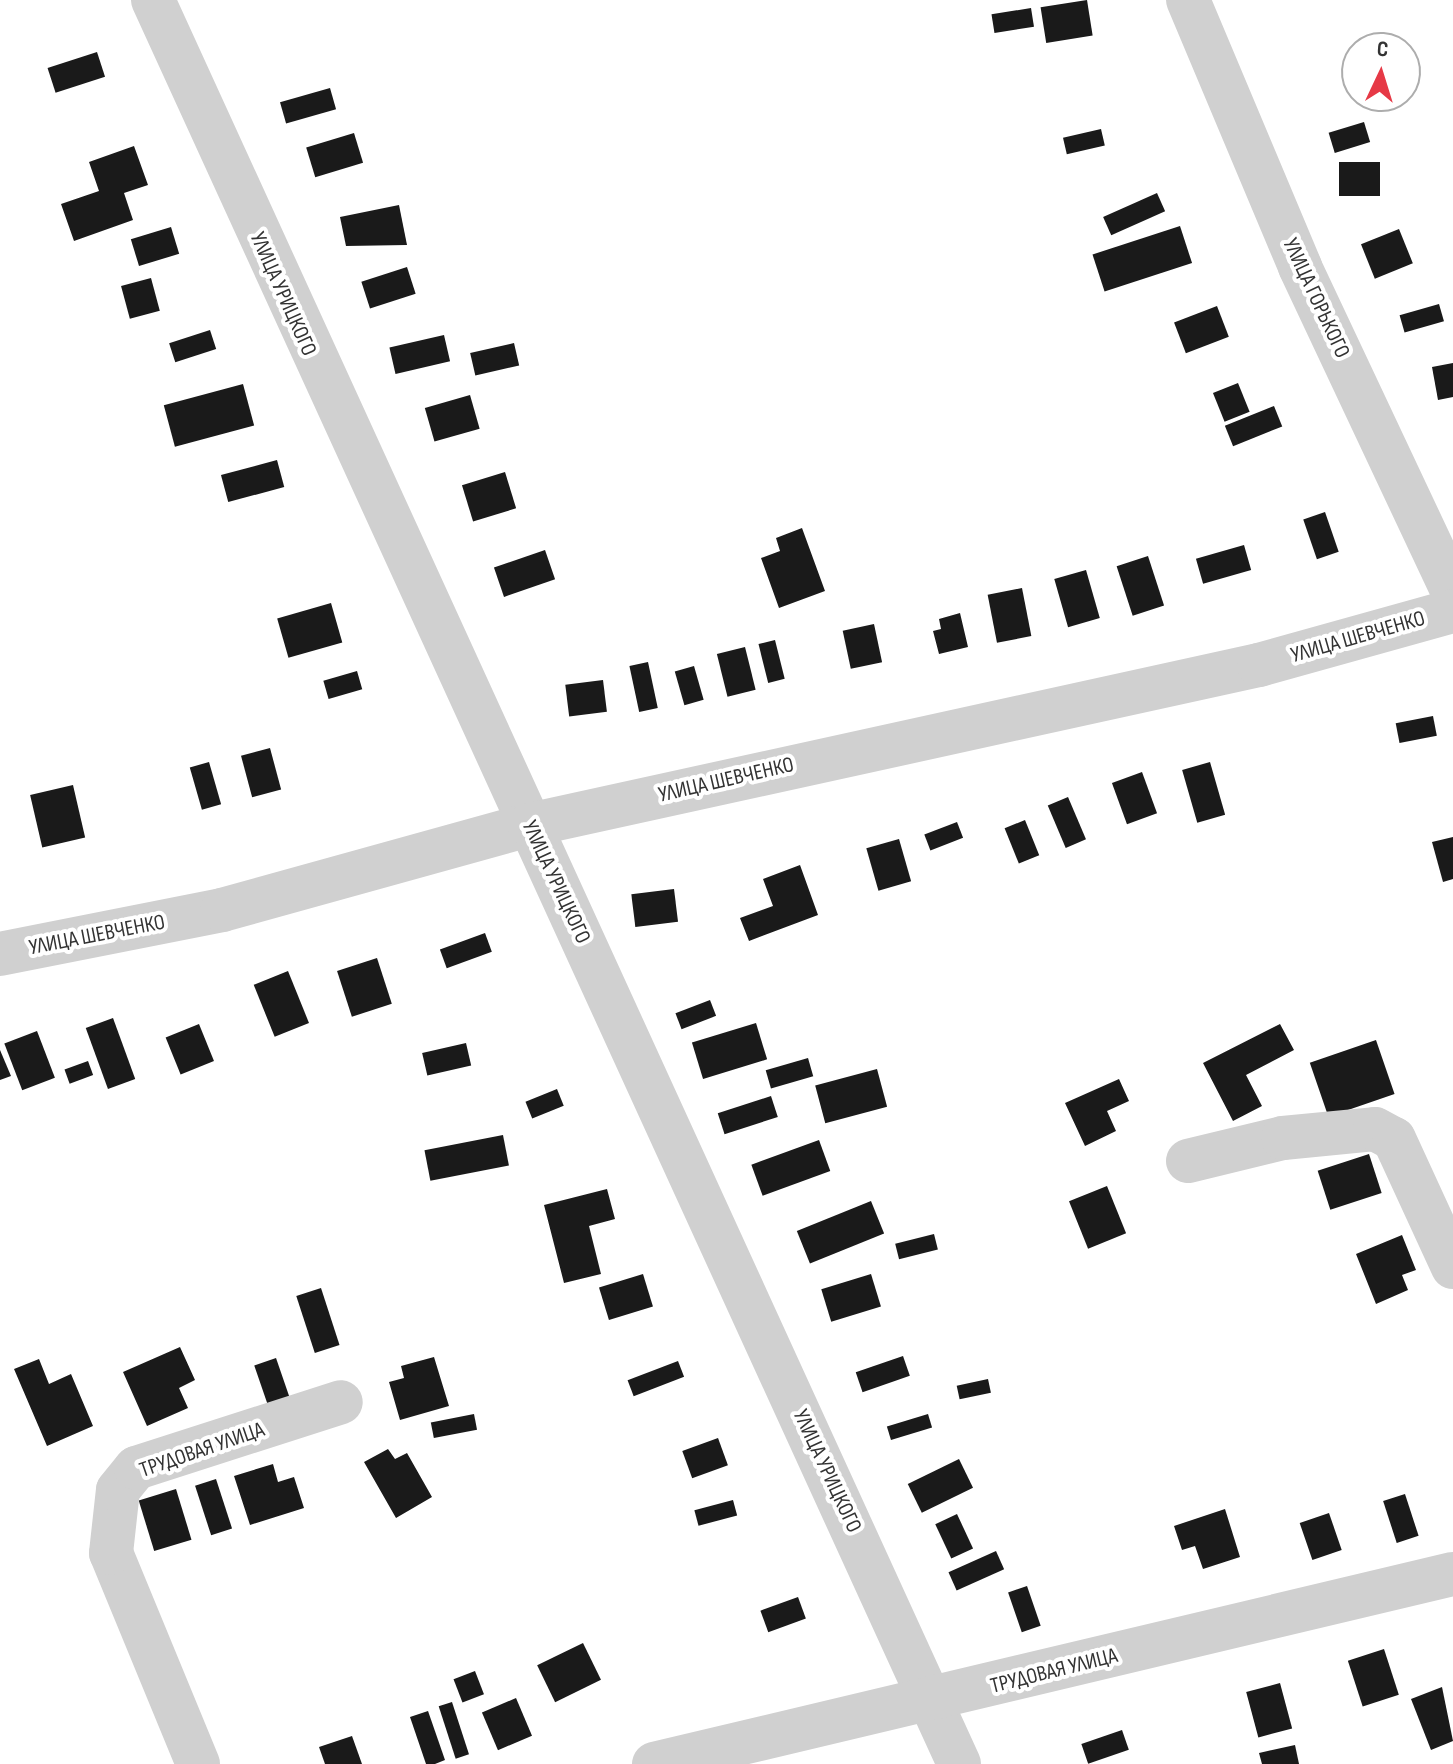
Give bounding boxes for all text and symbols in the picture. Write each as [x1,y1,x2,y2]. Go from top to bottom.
north arrow [1341,32,1421,112]
text: С [1376,36,1389,63]
street label: УЛИЦА УРИЦКОГО [244,228,322,360]
street label: УЛИЦА ГОРЬКОГО [1277,234,1355,362]
street label: УЛИЦА ШЕВЧЕНКО [1288,605,1428,669]
street label: УЛИЦА ШЕВЧЕНКО [656,752,796,808]
street label: УЛИЦА УРИЦКОГО [516,816,596,948]
street label: УЛИЦА ШЕВЧЕНКО [27,909,167,961]
street label: УЛИЦА УРИЦКОГО [787,1405,867,1537]
street label: ТРУДОВАЯ УЛИЦА [136,1416,268,1484]
street label: ТРУДОВАЯ УЛИЦА [988,1642,1120,1700]

